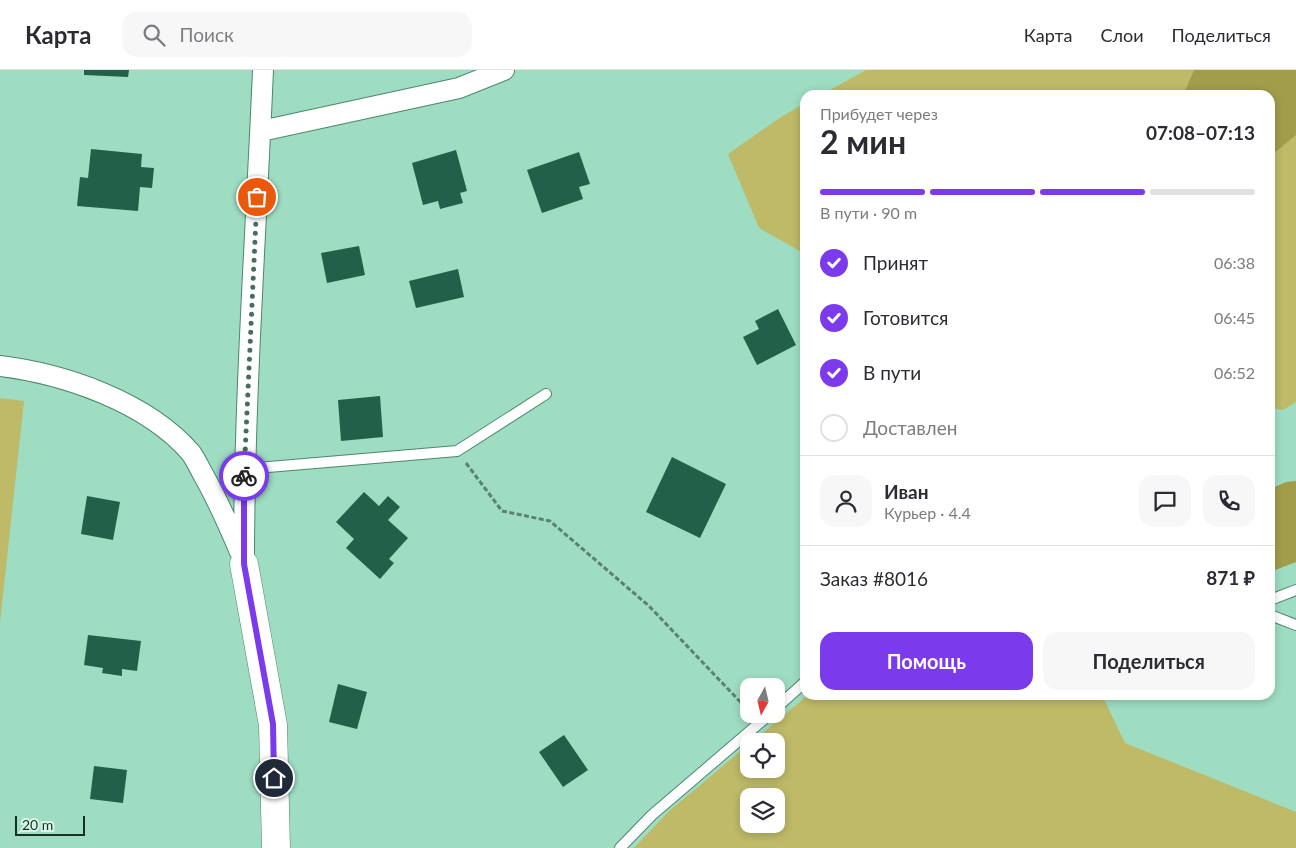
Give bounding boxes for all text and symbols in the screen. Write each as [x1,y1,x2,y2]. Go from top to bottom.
search box [122,12,472,57]
text: Карта [25,20,92,49]
icon: search [140,21,168,49]
text: Поиск [180,23,234,46]
text: Карта [1024,24,1072,46]
text: Слои [1100,24,1144,46]
text: Поделиться [1172,24,1271,46]
text: Прибудет через [820,104,938,123]
text: 07:08–07:13 [1146,121,1255,144]
text: 2 мин [820,122,906,161]
pin [236,176,278,218]
icon: bag [243,183,271,211]
text: В пути · 90 m [820,203,917,222]
icon: check [820,249,848,277]
text: Принят [863,251,928,274]
text: 06:38 [1214,253,1255,272]
icon: check [820,304,848,332]
text: Готовится [863,306,948,329]
text: 06:45 [1214,308,1255,327]
icon: check [820,359,848,387]
text: В пути [863,361,921,384]
text: 06:52 [1214,363,1255,382]
text: Доставлен [863,416,957,439]
courier [219,451,269,501]
icon: bike [230,462,258,490]
button: person [820,475,872,527]
button: chat [1139,475,1191,527]
button: phone [1203,475,1255,527]
text: Иван [884,480,929,503]
text: Курьер · 4.4 [884,503,971,522]
text: 871 ₽ [1206,566,1255,589]
text: Заказ #8016 [820,567,928,590]
button: Помощь [820,632,1033,690]
button: Поделиться [1043,632,1255,690]
north arrow [740,678,785,722]
map controls [740,678,785,833]
button: locate [740,733,785,778]
pin [253,757,295,799]
icon: home [260,764,288,792]
button: layers [740,788,785,833]
scale bar [15,813,85,836]
text: 20 m [22,816,53,833]

